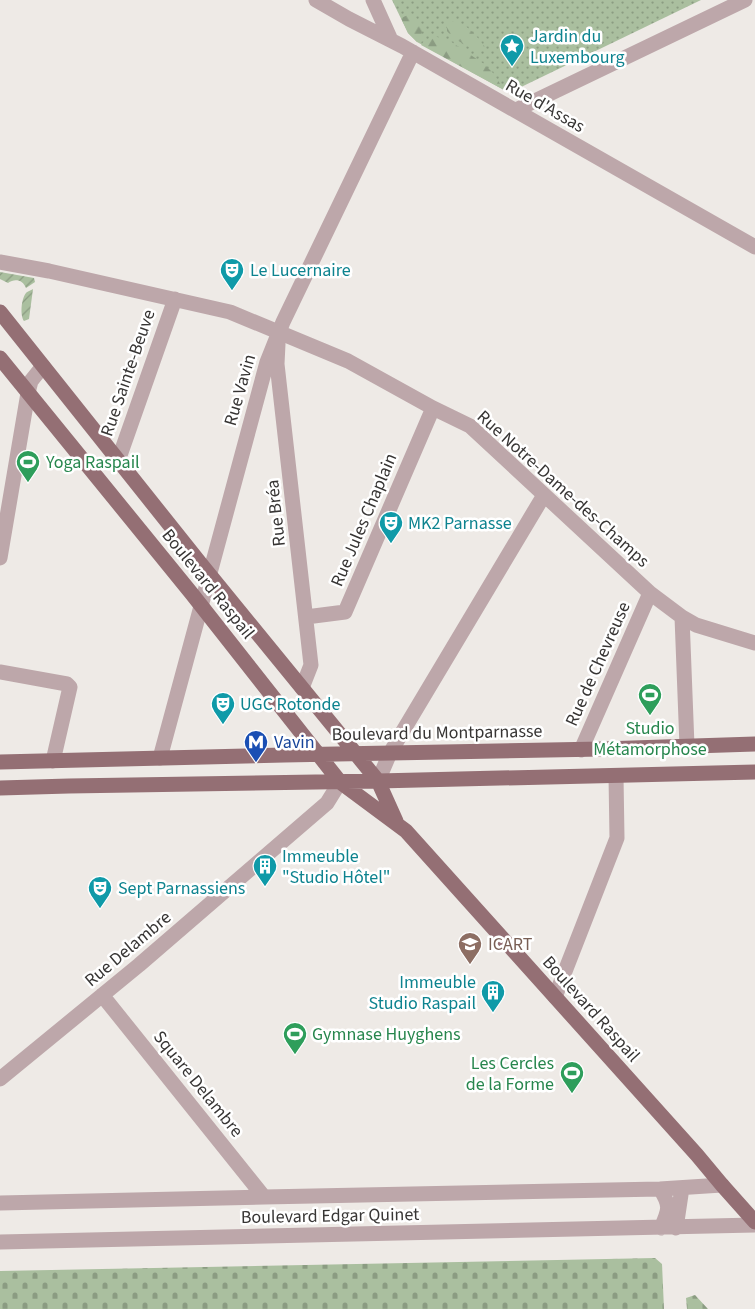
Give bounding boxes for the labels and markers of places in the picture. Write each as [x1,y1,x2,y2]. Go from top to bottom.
place label: Jardin du Luxembourg [530,24,625,70]
place icon: Jardin du Luxembourg [499,33,525,67]
theatre icon: Le Lucernaire [219,257,245,291]
place label: Le Lucernaire [250,258,351,283]
sports icon: Yoga Raspail [15,449,41,483]
place label: Yoga Raspail [45,450,140,475]
theatre icon: MK2 Parnasse [378,510,404,544]
place label: MK2 Parnasse [408,511,512,536]
sports icon: Studio Métamorphose [637,682,663,716]
theatre icon: UGC Rotonde [210,691,236,725]
place label: UGC Rotonde [240,692,341,717]
place label: Studio Métamorphose [593,716,707,762]
metro station icon: Vavin [243,729,269,763]
place label: Vavin [274,730,315,755]
place label: Immeuble "Studio Hôtel" [282,844,391,890]
building icon: Immeuble "Studio Hôtel" [252,853,278,887]
theatre icon: Sept Parnassiens [87,875,113,909]
place label: Sept Parnassiens [118,876,245,901]
school or university icon: ICART [457,931,483,965]
place label: ICART [488,932,533,957]
place label: Immeuble Studio Raspail [369,970,476,1016]
building icon: Immeuble Studio Raspail [480,979,506,1013]
sports icon: Gymnase Huyghens [282,1021,308,1055]
place label: Gymnase Huyghens [312,1022,461,1047]
place label: Les Cercles de la Forme [466,1051,554,1097]
sports icon: Les Cercles de la Forme [559,1060,585,1094]

